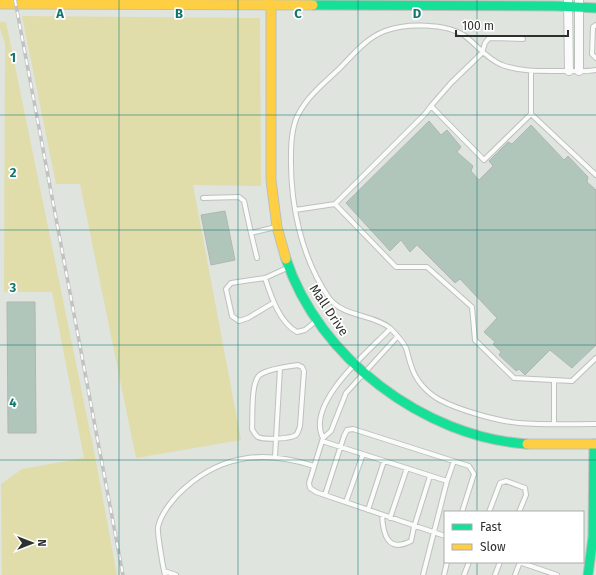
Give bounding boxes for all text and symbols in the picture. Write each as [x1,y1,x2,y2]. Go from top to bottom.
text: A [55,6,64,21]
text: B [175,6,183,21]
text: C [294,6,302,21]
text: D [413,6,422,21]
scale bar [456,12,568,38]
text: 100 m [462,19,494,33]
text: 1 [10,50,16,65]
text: 2 [10,165,17,180]
text: 3 [9,280,17,295]
street label: Mall Drive [306,282,352,338]
text: 4 [9,395,17,410]
legend [444,511,584,563]
text: Fast [480,520,502,534]
north arrow [12,523,52,563]
text: N [35,539,48,547]
text: Slow [480,540,506,554]

